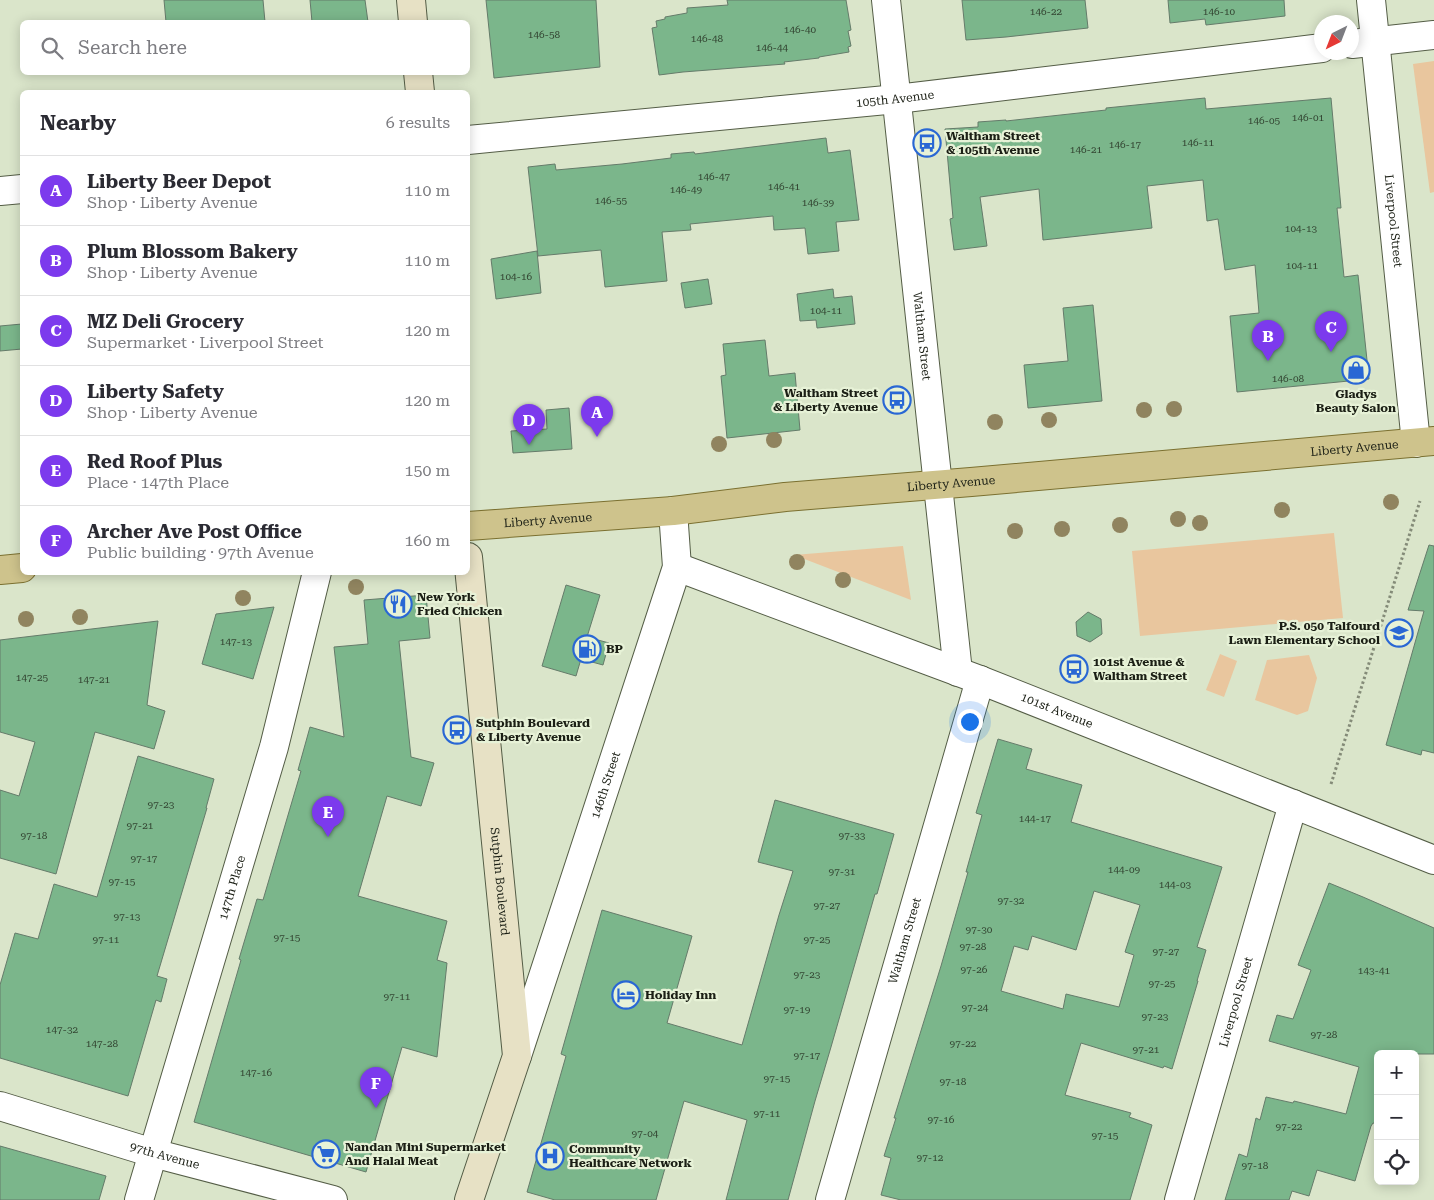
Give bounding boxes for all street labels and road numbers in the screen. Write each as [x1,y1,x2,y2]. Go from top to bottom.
street label: 105th Avenue [855,88,935,110]
street label: Liverpool Street [1382,174,1405,269]
street label: Waltham Street [910,291,934,382]
street label: Liberty Avenue [1310,437,1400,459]
street label: Liberty Avenue [906,473,996,494]
street label: Liberty Avenue [503,510,593,530]
street label: 101st Avenue [1019,690,1095,731]
street label: 146th Street [588,749,623,821]
street label: Sutphin Boulevard [488,827,512,936]
street label: 147th Place [216,853,248,921]
street label: Waltham Street [886,895,924,985]
street label: Liverpool Street [1216,955,1256,1049]
street label: 97th Avenue [128,1139,201,1172]

